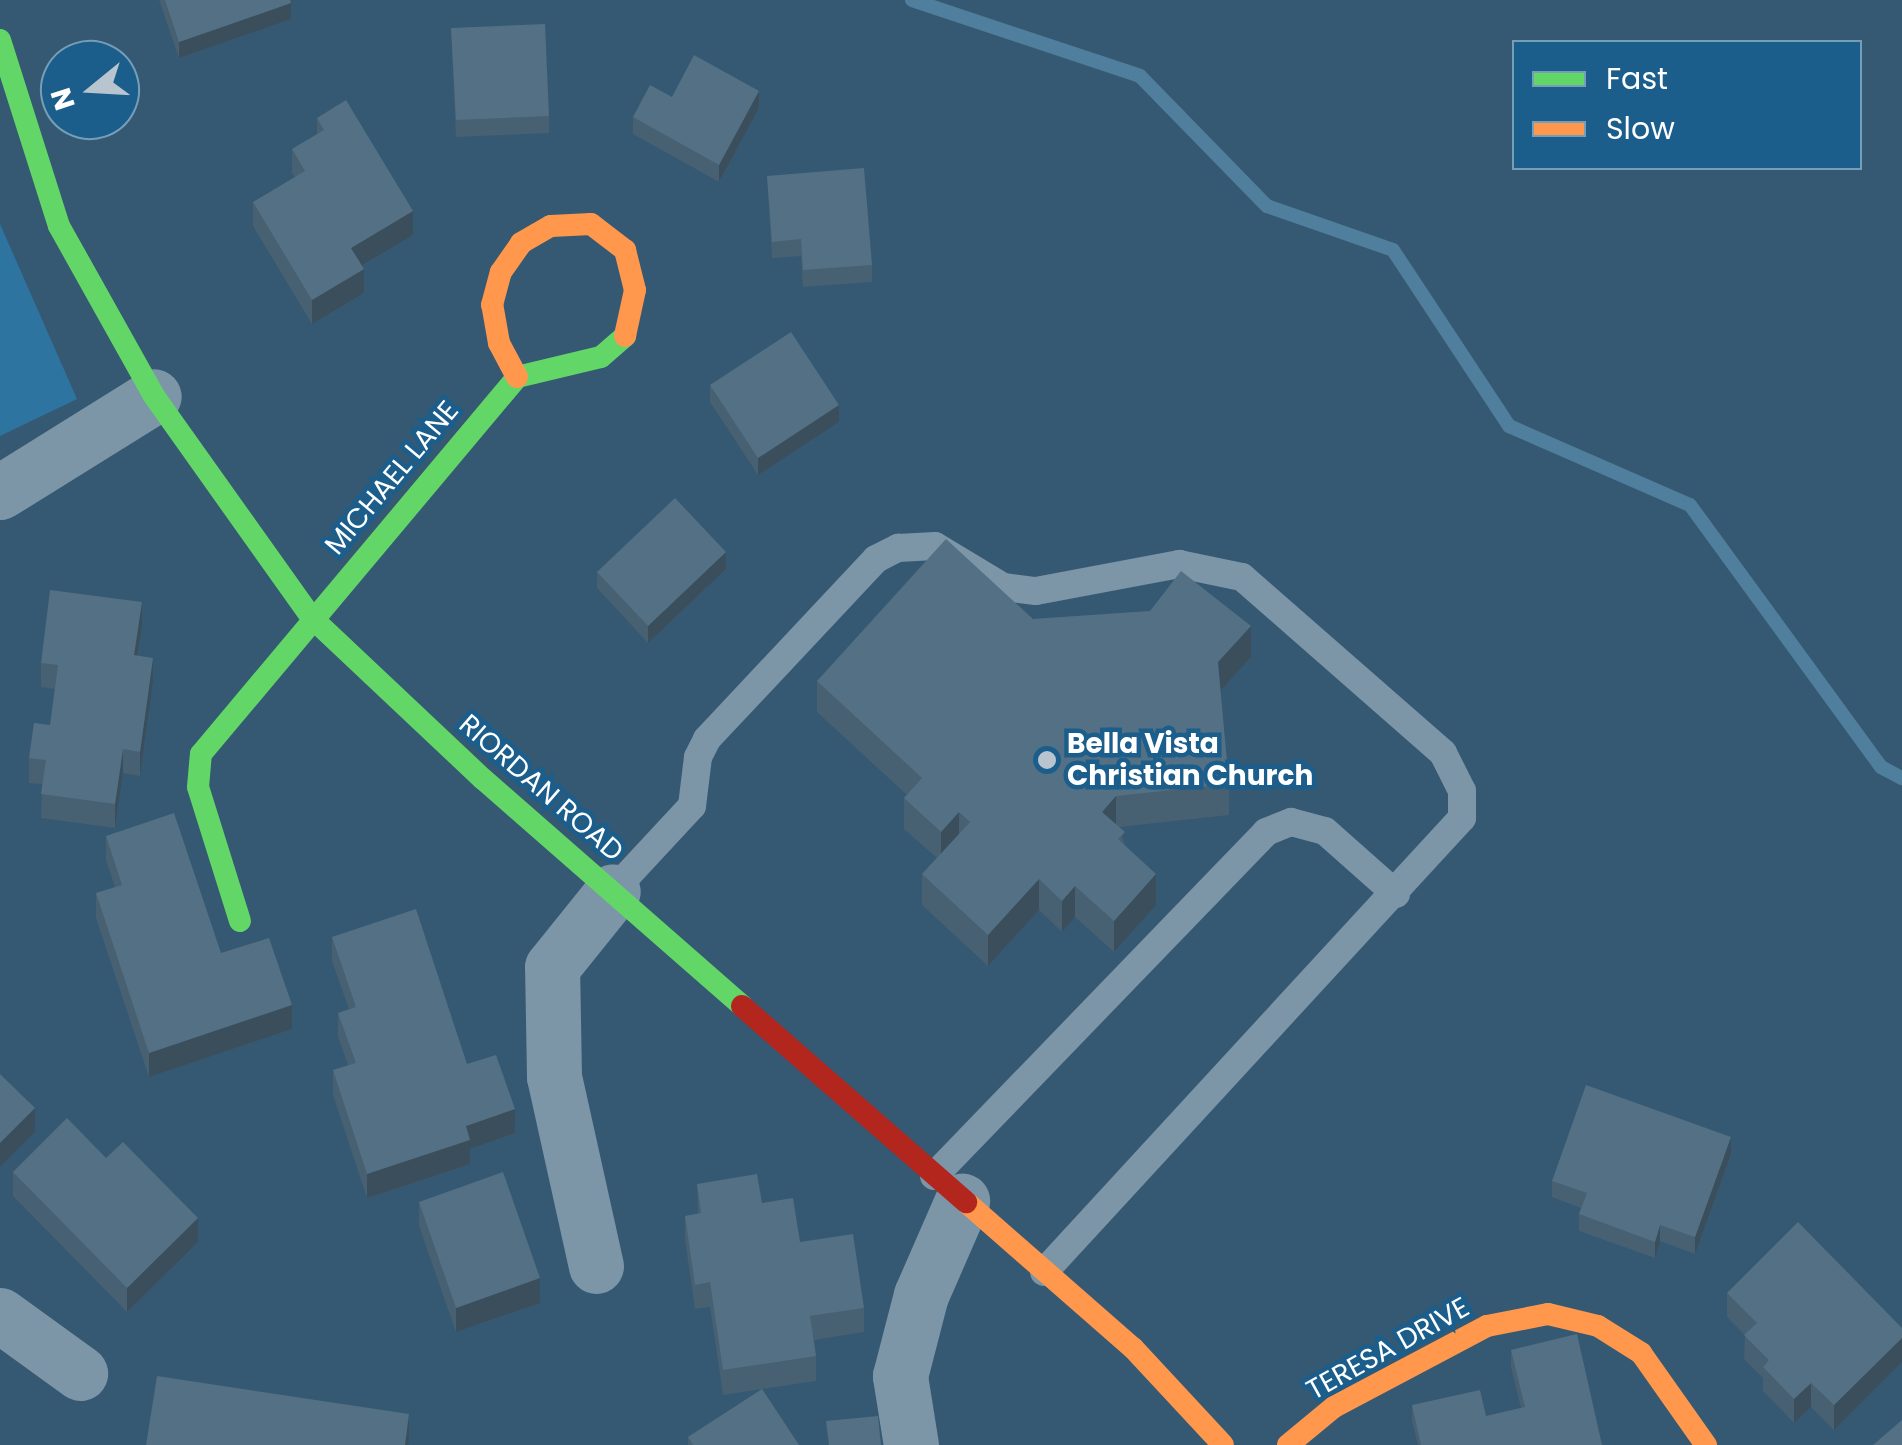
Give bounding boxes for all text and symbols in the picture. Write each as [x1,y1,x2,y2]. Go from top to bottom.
north arrow [40,40,140,140]
legend [1512,40,1862,170]
text: Fast [1606,57,1668,100]
text: N [41,83,85,115]
text: Slow [1606,107,1675,150]
street label: MICHAEL LANE [318,394,466,562]
street label: RIORDAN ROAD [452,708,630,868]
place label: Bella Vista Christian Church [1067,727,1313,793]
marker: Bella Vista Christian Church [1036,749,1058,771]
street label: TERESA DRIVE [1301,1291,1475,1407]

